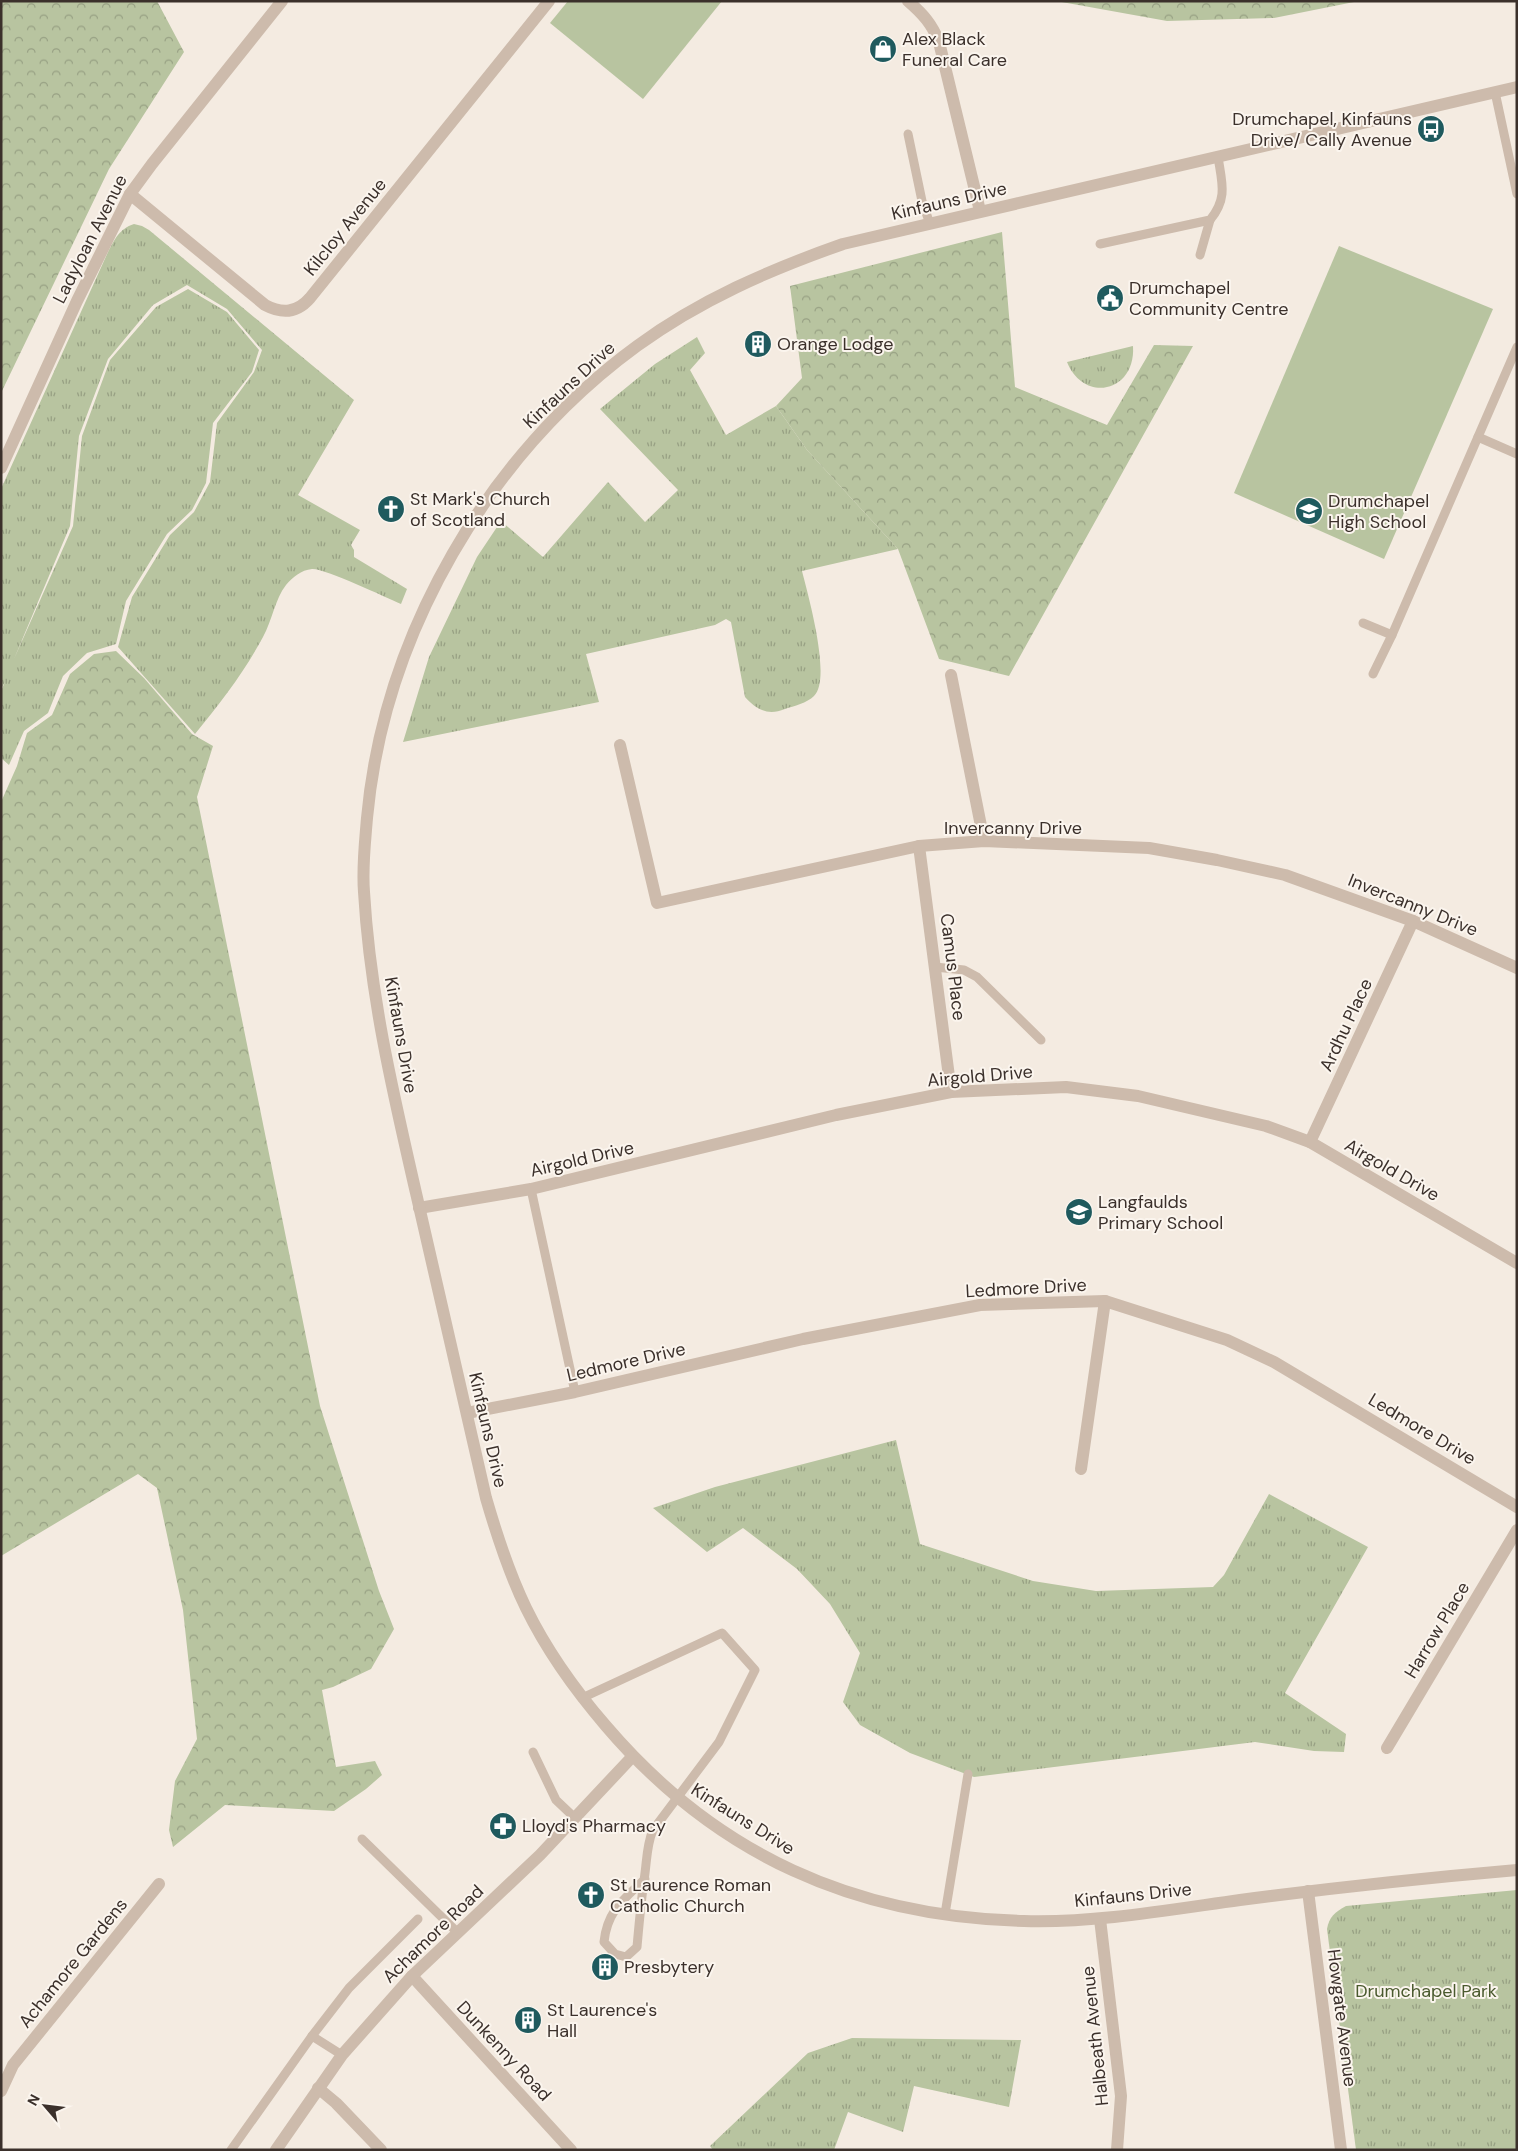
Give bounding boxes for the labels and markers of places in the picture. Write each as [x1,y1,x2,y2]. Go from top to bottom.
place label: Alex Black Funeral Care [902,27,1007,72]
shop icon: Alex Black Funeral Care [868,34,898,64]
place label: Drumchapel, Kinfauns Drive/ Cally Avenue [1232,107,1412,152]
bus stop icon: Drumchapel, Kinfauns Drive/ Cally Avenue [1416,114,1446,144]
place label: Drumchapel Community Centre [1129,276,1289,321]
public building icon: Drumchapel Community Centre [1095,283,1125,313]
building icon: Orange Lodge [743,329,773,359]
place label: Orange Lodge [777,332,893,356]
place label: St Mark's Church of Scotland [410,487,550,532]
place label: Drumchapel High School [1328,489,1429,534]
church icon: St Mark's Church of Scotland [376,494,406,524]
school or university icon: Drumchapel High School [1294,496,1324,526]
place label: Langfaulds Primary School [1098,1190,1223,1235]
school or university icon: Langfaulds Primary School [1064,1197,1094,1227]
pharmacy icon: Lloyd's Pharmacy [488,1811,518,1841]
place label: Lloyd's Pharmacy [522,1814,666,1838]
place label: St Laurence Roman Catholic Church [610,1873,771,1918]
church icon: St Laurence Roman Catholic Church [576,1880,606,1910]
building icon: Presbytery [590,1952,620,1982]
place label: Presbytery [624,1955,714,1979]
place label: St Laurence's Hall [547,1998,657,2043]
building icon: St Laurence's Hall [513,2005,543,2035]

